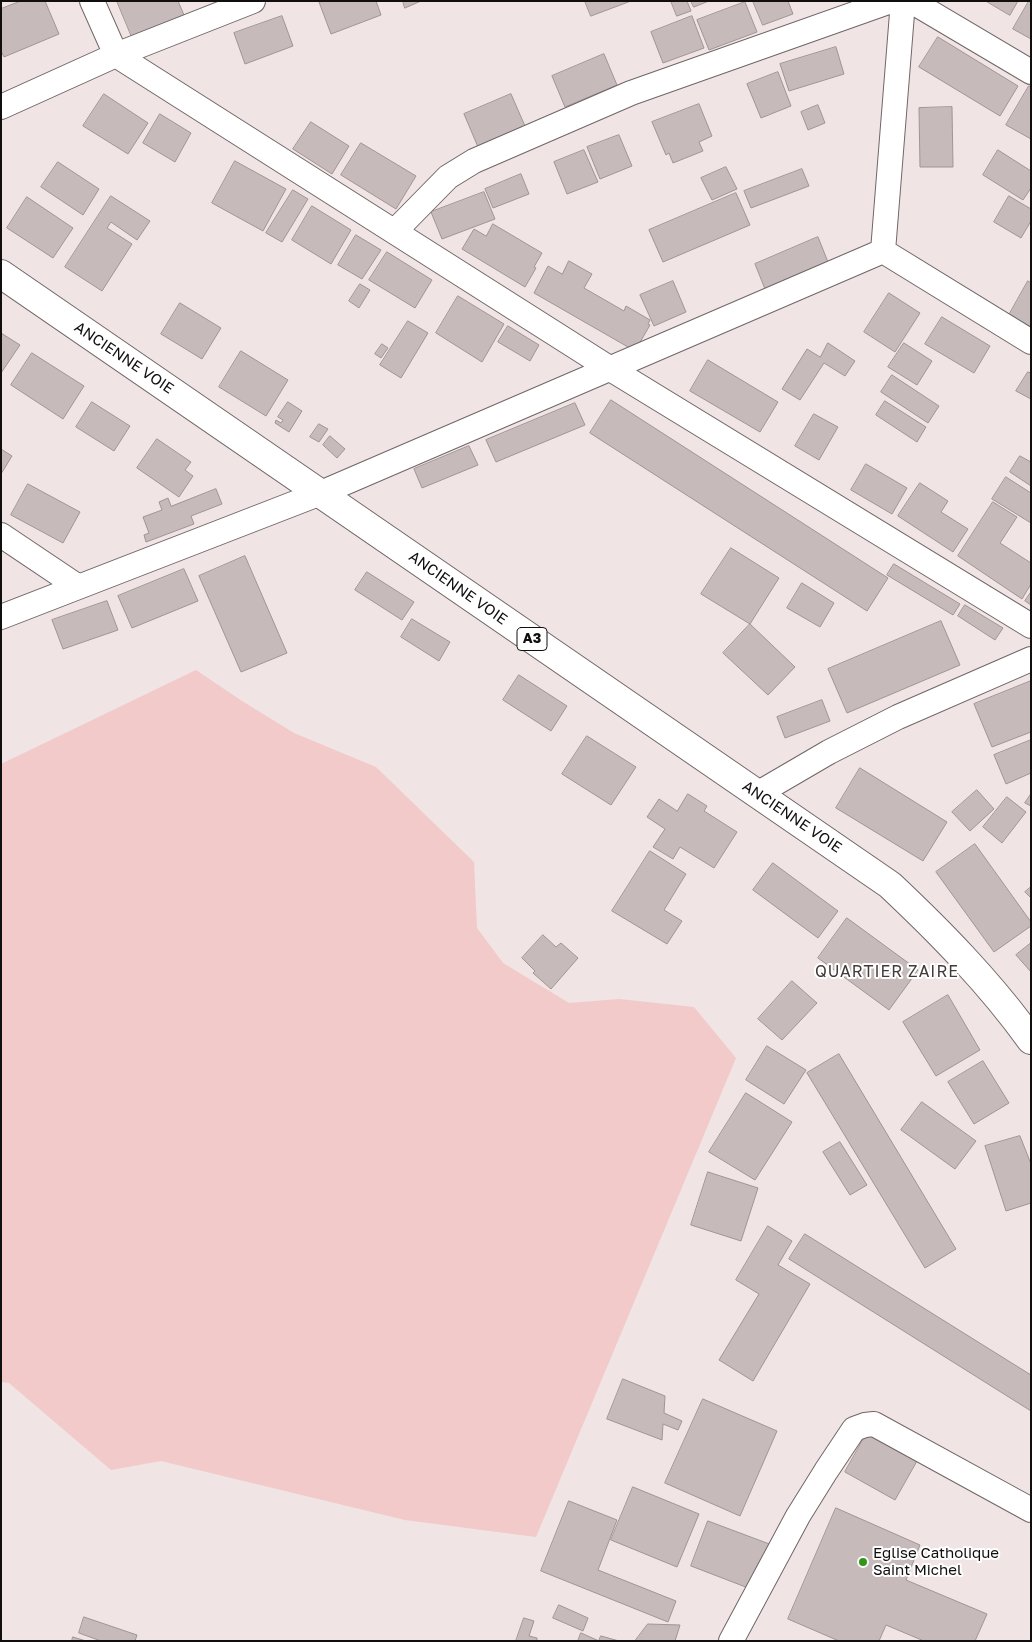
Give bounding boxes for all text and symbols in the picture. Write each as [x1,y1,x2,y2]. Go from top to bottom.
street label: ANCIENNE VOIE [71,318,177,398]
street label: ANCIENNE VOIE [405,547,511,629]
road number: A3 [517,628,547,650]
street label: ANCIENNE VOIE [739,777,845,857]
district label: QUARTIER ZAIRE [813,962,961,982]
place label: Eglise Catholique Saint Michel [873,1544,999,1579]
marker: Eglise Catholique Saint Michel [857,1556,869,1568]

